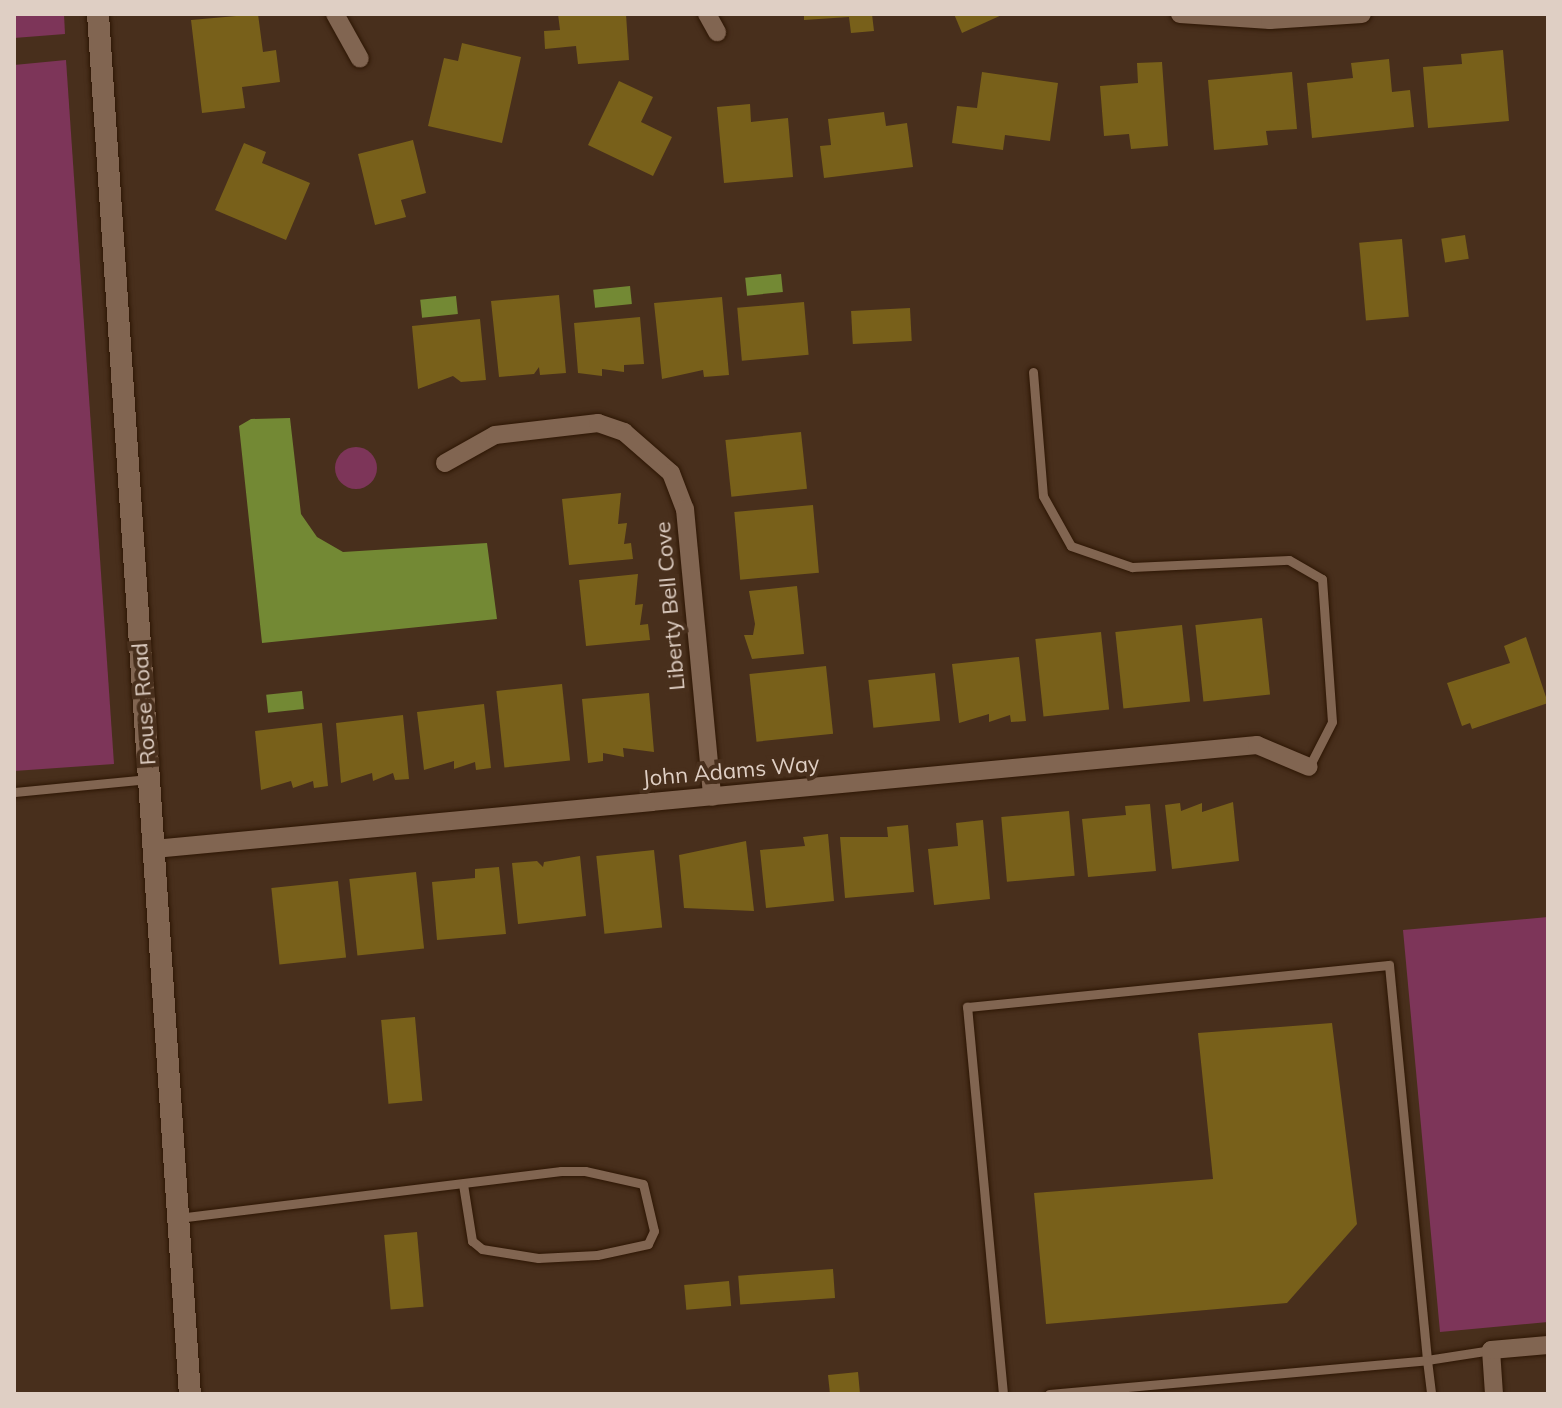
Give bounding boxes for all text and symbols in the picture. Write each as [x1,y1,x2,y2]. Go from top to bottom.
street label: Liberty Bell Cove [649,520,691,692]
street label: Rouse Road [127,642,161,766]
street label: John Adams Way [641,750,821,792]

